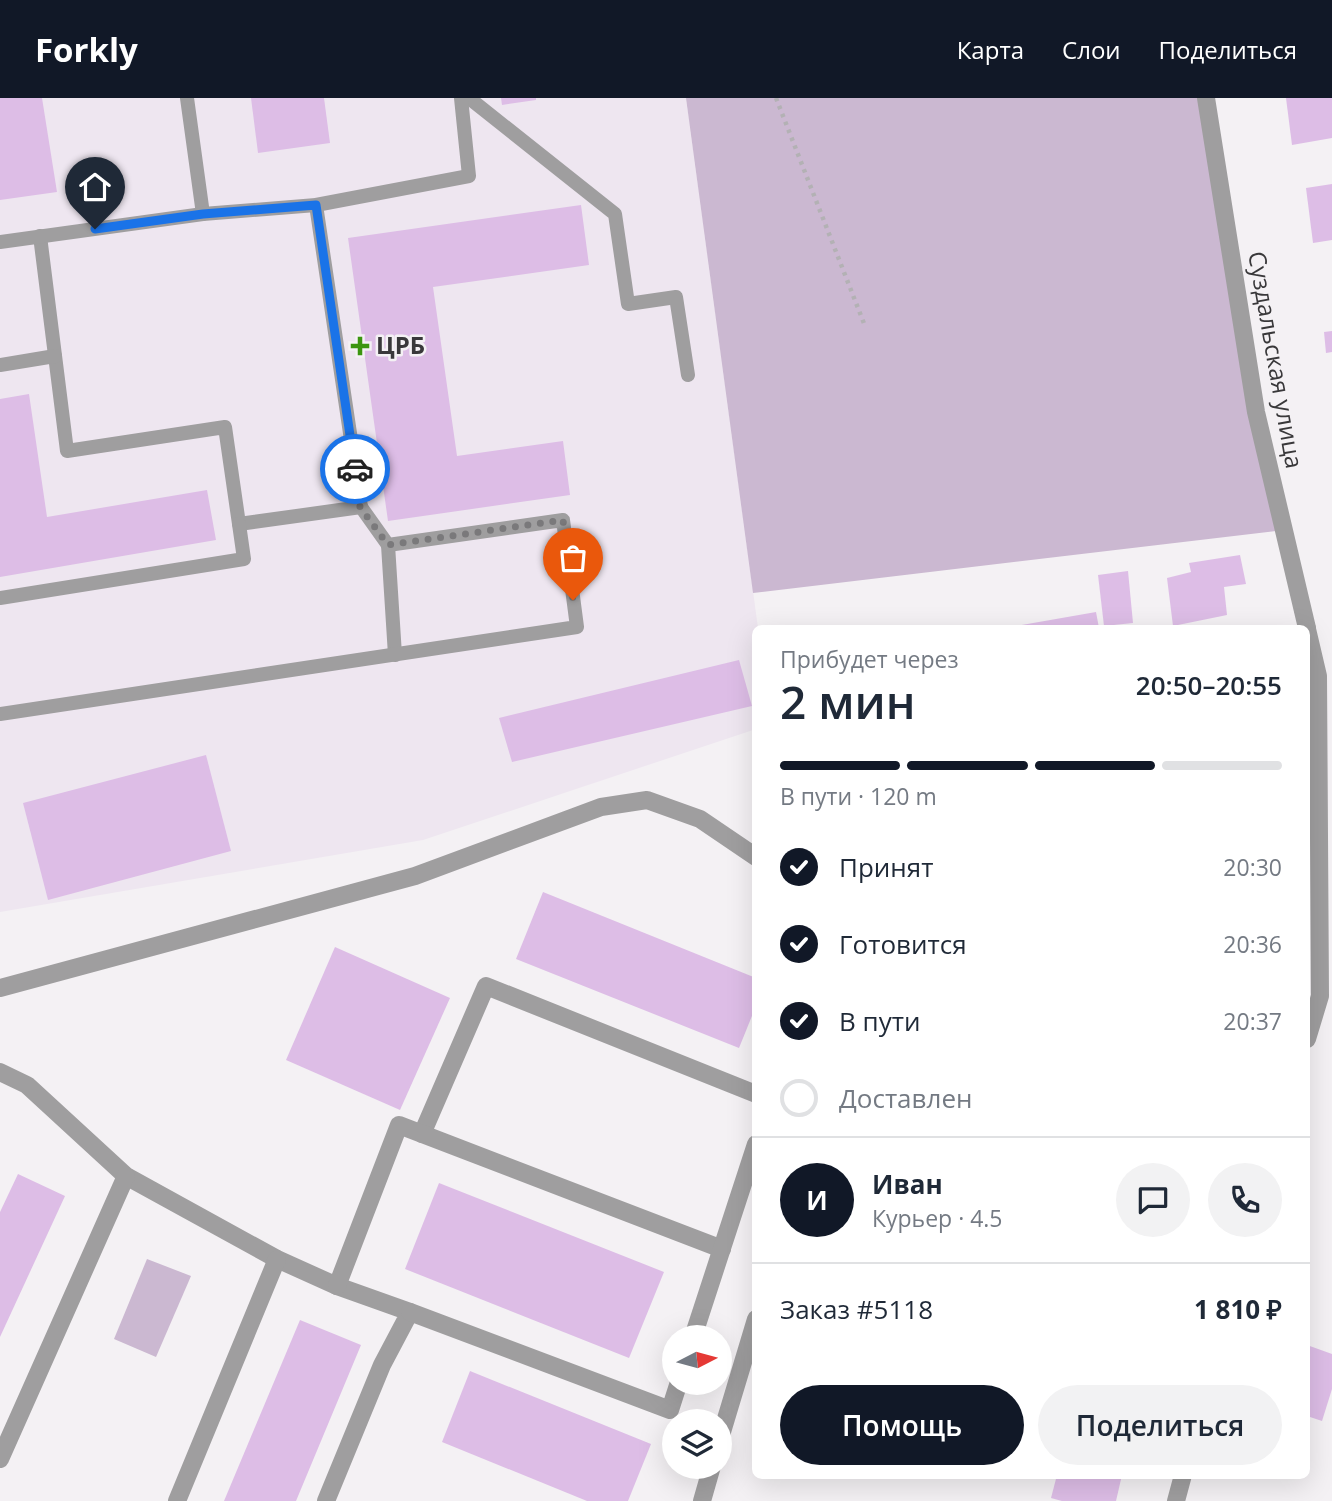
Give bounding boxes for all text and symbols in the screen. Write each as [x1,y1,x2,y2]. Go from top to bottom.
text: Forkly [35,27,138,72]
text: Карта [957,33,1024,66]
text: Слои [1062,33,1121,66]
text: Поделиться [1159,33,1297,66]
pin [65,157,125,229]
icon: home [76,168,114,206]
street label: Суздальская улица [1241,249,1312,471]
place label: ЦРБ [376,328,425,361]
marker: ЦРБ [350,336,370,356]
courier [320,434,390,504]
icon: car [336,450,374,488]
pin [543,528,603,600]
icon: bag [554,539,592,577]
text: Прибудет через [780,643,959,675]
text: 20:50–20:55 [1136,667,1282,703]
text: 2 мин [780,670,916,732]
text: В пути · 120 m [780,780,937,812]
icon: check [780,848,818,886]
text: Принят [839,849,933,885]
text: 20:30 [1223,851,1282,883]
icon: check [780,925,818,963]
text: Готовится [839,926,967,962]
text: 20:36 [1223,928,1282,960]
icon: check [780,1002,818,1040]
text: В пути [839,1003,920,1039]
text: 20:37 [1223,1005,1282,1037]
text: Доставлен [839,1080,972,1116]
button: chat [1116,1163,1190,1237]
button: phone [1208,1163,1282,1237]
text: Иван [872,1166,943,1202]
text: И [806,1182,828,1218]
text: Курьер · 4.5 [872,1202,1003,1234]
text: Заказ #5118 [780,1291,933,1327]
text: 1 810 ₽ [1194,1291,1282,1327]
north arrow [662,1325,732,1395]
map controls [662,1325,732,1479]
button: Помощь [780,1385,1024,1465]
button: Поделиться [1038,1385,1282,1465]
button: layers [662,1409,732,1479]

